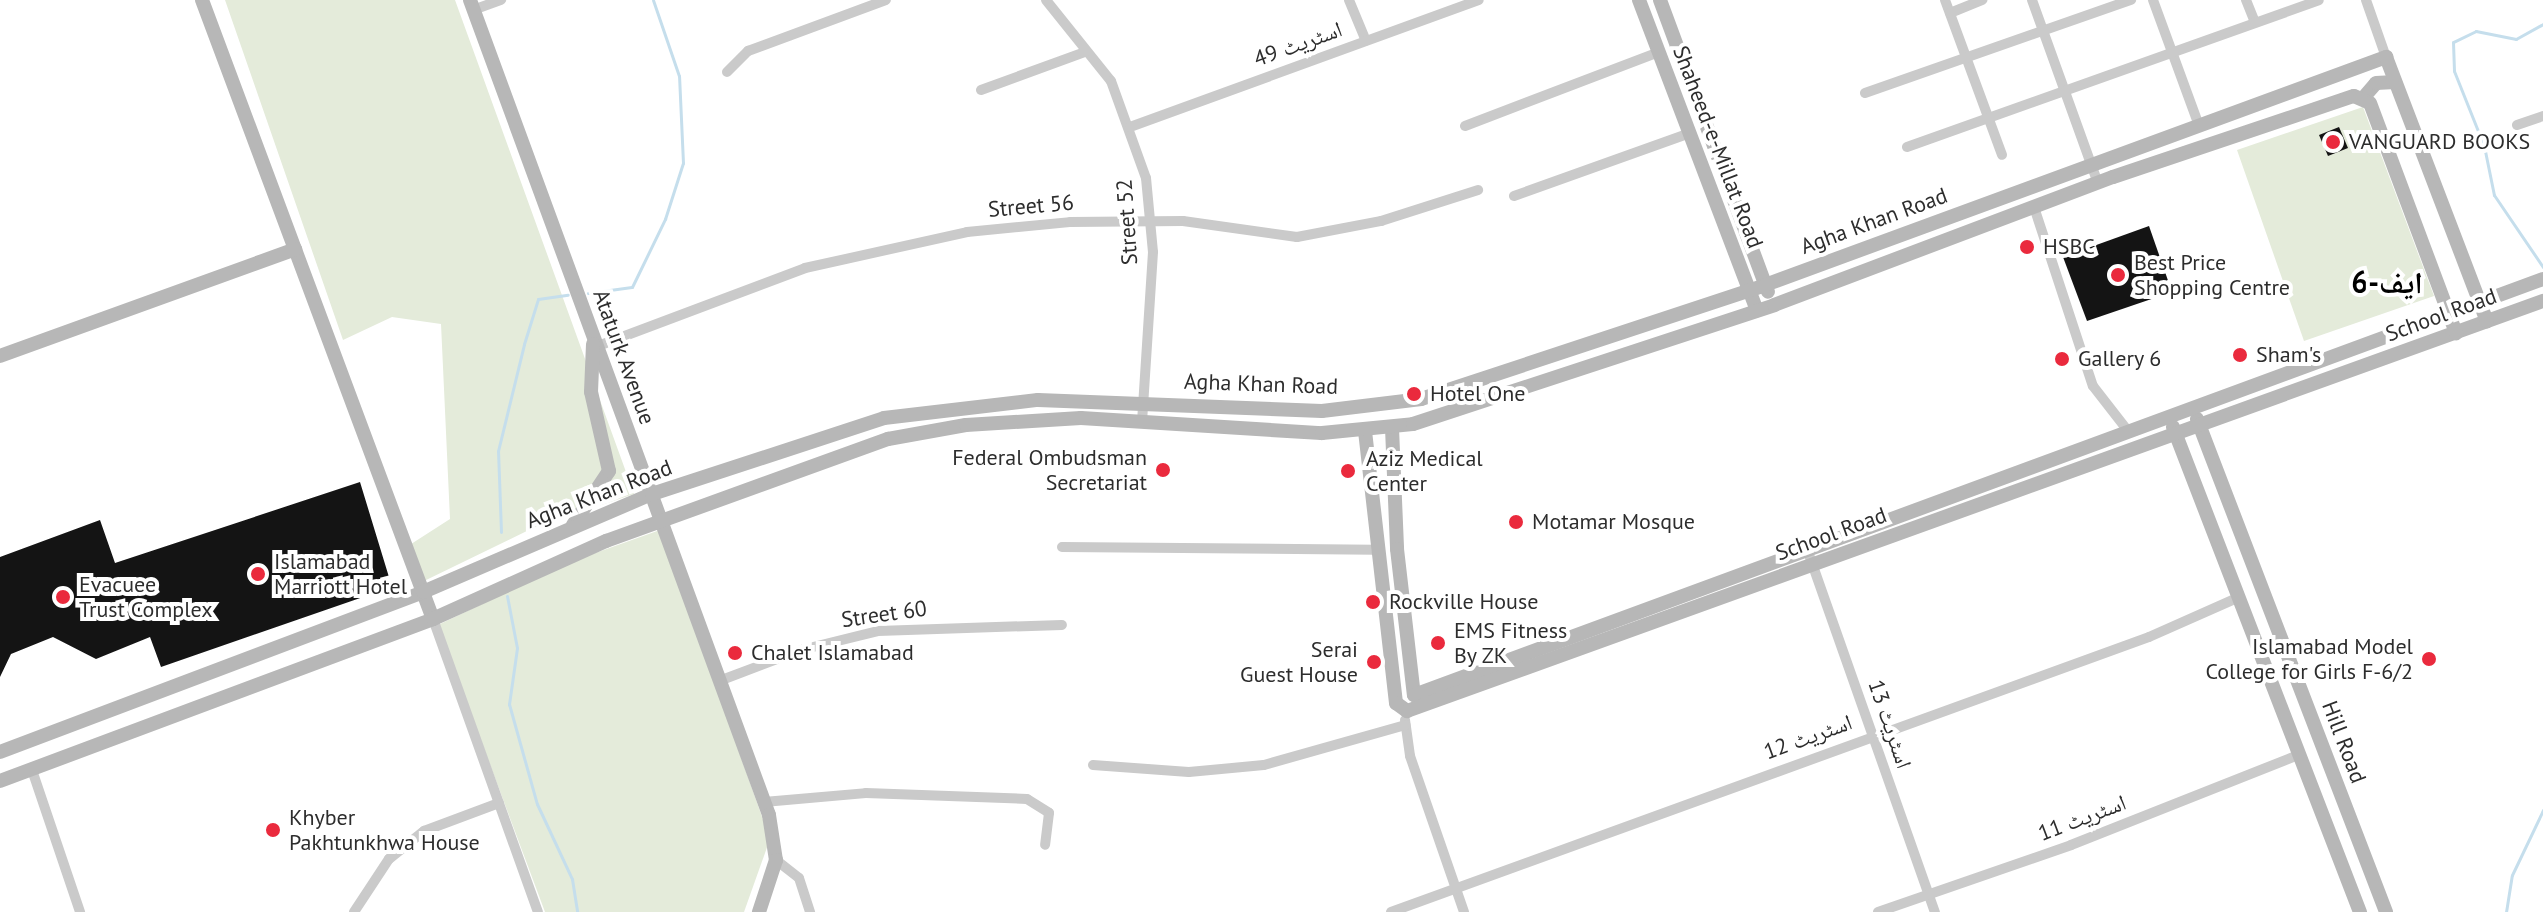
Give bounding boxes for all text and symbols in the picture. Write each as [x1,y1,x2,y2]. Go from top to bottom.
street label: اسٹریٹ 49 [1250,16,1346,72]
street label: Shaheed-e-Millat Road [1667,42,1769,252]
place label: VANGUARD BOOKS [2349,129,2530,155]
marker: VANGUARD BOOKS [2324,133,2342,151]
street label: Street 52 [1111,178,1143,266]
street label: Agha Khan Road [1797,182,1951,260]
street label: Street 56 [987,189,1075,223]
place label: HSBC [2043,234,2095,260]
marker: HSBC [2018,238,2036,256]
place label: Best Price Shopping Centre [2134,249,2290,300]
district label: ایف-6 [2351,264,2423,300]
marker: Best Price Shopping Centre [2109,266,2127,284]
street label: School Road [2382,283,2500,347]
street label: Ataturk Avenue [587,285,661,429]
place label: Sham's [2256,342,2321,368]
place label: Gallery 6 [2078,346,2162,372]
marker: Sham's [2231,346,2249,364]
marker: Gallery 6 [2053,350,2071,368]
street label: Agha Khan Road [1184,368,1338,400]
place label: Hotel One [1430,381,1526,407]
marker: Hotel One [1405,385,1423,403]
place label: Federal Ombudsman Secretariat [952,444,1147,496]
place label: Aziz Medical Center [1366,445,1483,496]
street label: Agha Khan Road [522,454,676,534]
marker: Aziz Medical Center [1337,460,1359,482]
marker: Federal Ombudsman Secretariat [1154,461,1172,479]
street label: School Road [1772,502,1890,566]
place label: Motamar Mosque [1532,509,1695,535]
marker: Motamar Mosque [1507,513,1525,531]
place label: Islamabad Marriott Hotel [274,548,407,600]
marker: Islamabad Marriott Hotel [249,565,267,583]
place label: Evacuee Trust Complex [79,571,213,622]
marker: Evacuee Trust Complex [54,588,72,606]
place label: Rockville House [1389,589,1538,615]
marker: Rockville House [1364,593,1382,611]
street label: Street 60 [840,595,928,633]
place label: EMS Fitness By ZK [1454,617,1567,668]
place label: Islamabad Model College for Girls F-6/2 [2205,633,2413,684]
marker: EMS Fitness By ZK [1429,634,1447,652]
place label: Serai Guest House [1240,636,1358,688]
place label: Chalet Islamabad [751,640,914,666]
marker: Chalet Islamabad [726,644,744,662]
marker: Islamabad Model College for Girls F-6/2 [2420,650,2438,668]
marker: Serai Guest House [1365,653,1383,671]
street label: اسٹریٹ 13 [1863,676,1917,772]
street label: Hill Road [2316,697,2372,787]
street label: اسٹریٹ 12 [1760,709,1856,765]
street label: اسٹریٹ 11 [2034,789,2130,847]
place label: Khyber Pakhtunkhwa House [289,804,480,856]
marker: Khyber Pakhtunkhwa House [264,821,282,839]

